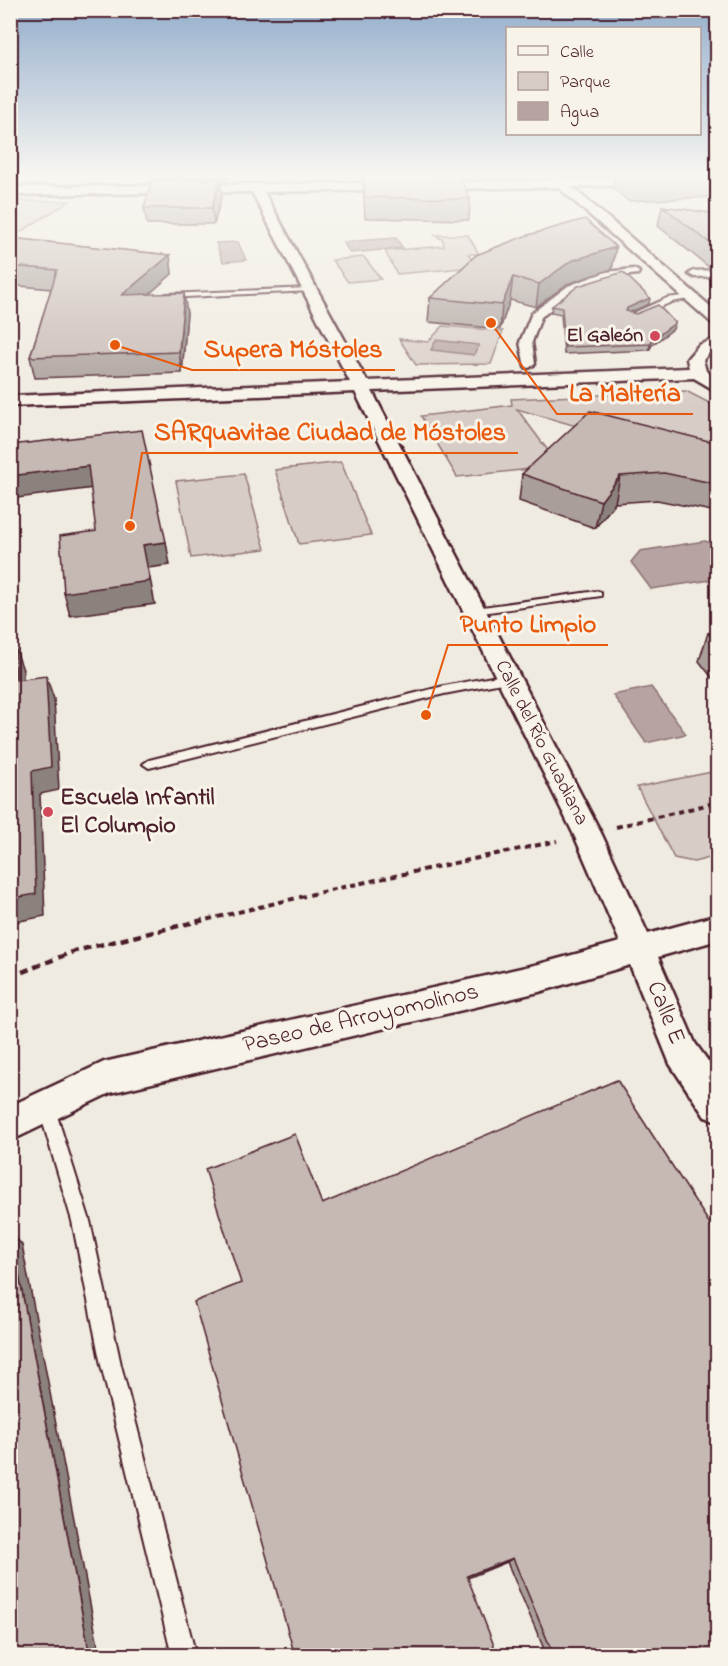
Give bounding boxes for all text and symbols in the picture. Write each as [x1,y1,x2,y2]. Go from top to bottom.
legend [506,27,701,135]
text: Calle [560,40,595,66]
text: Parque [560,70,611,96]
text: Agua [560,100,599,127]
place label: El Galeón [567,322,643,351]
callout: Supera Móstoles [192,326,395,370]
marker: El Galeón [648,329,662,343]
text: Supera Móstoles [203,332,383,370]
callout: La Maltería [557,370,693,414]
text: La Maltería [569,376,681,414]
callout: SARquavitae Ciudad de Móstoles [142,409,518,453]
text: SARquavitae Ciudad de Móstoles [154,415,506,453]
callout: Punto Limpio [448,601,608,645]
text: Punto Limpio [460,607,596,645]
street label: Calle del Río Guadiana [487,655,595,831]
place label: Escuela Infantil El Columpio [60,781,215,844]
marker: Escuela Infantil El Columpio [41,805,55,819]
street label: Paseo de Arroyomolinos [240,975,483,1064]
street label: Calle E [637,976,693,1050]

